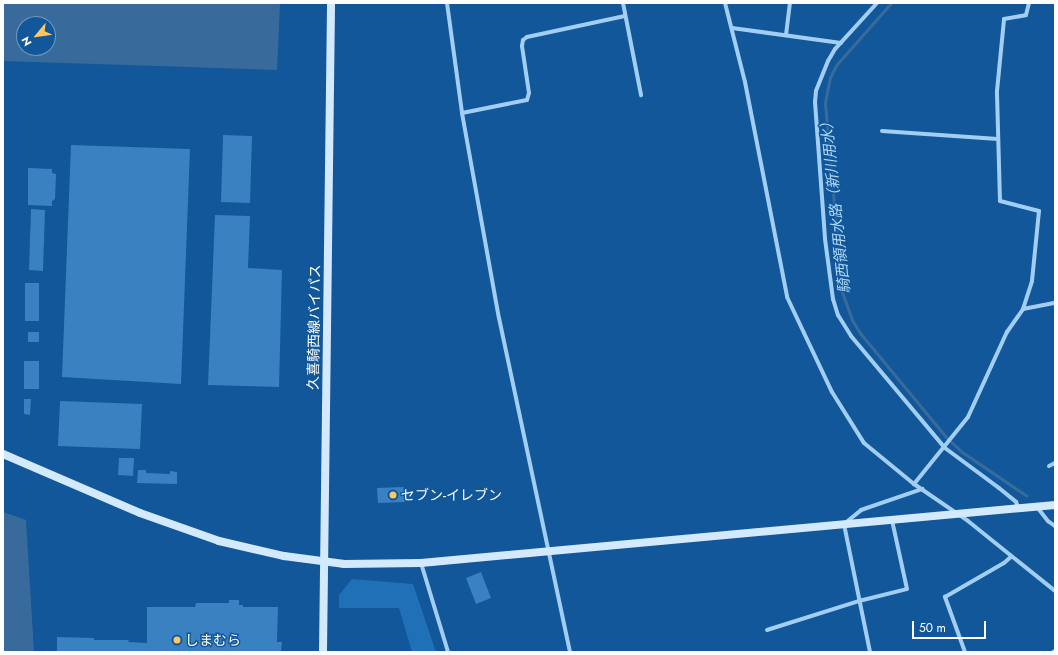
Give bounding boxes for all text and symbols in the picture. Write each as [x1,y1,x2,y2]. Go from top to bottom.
north arrow [16,16,56,56]
text: N [17,34,35,49]
water label: 騎西領用水路（新川用水） [818,114,854,294]
street label: 久喜騎西線バイパス [305,264,323,390]
place label: セブン-イレブン [401,487,502,503]
marker: セブン-イレブン [388,490,398,500]
scale bar [914,613,988,639]
text: 50 m [919,619,946,637]
place label: しまむら [185,632,241,648]
marker: しまむら [172,635,182,645]

